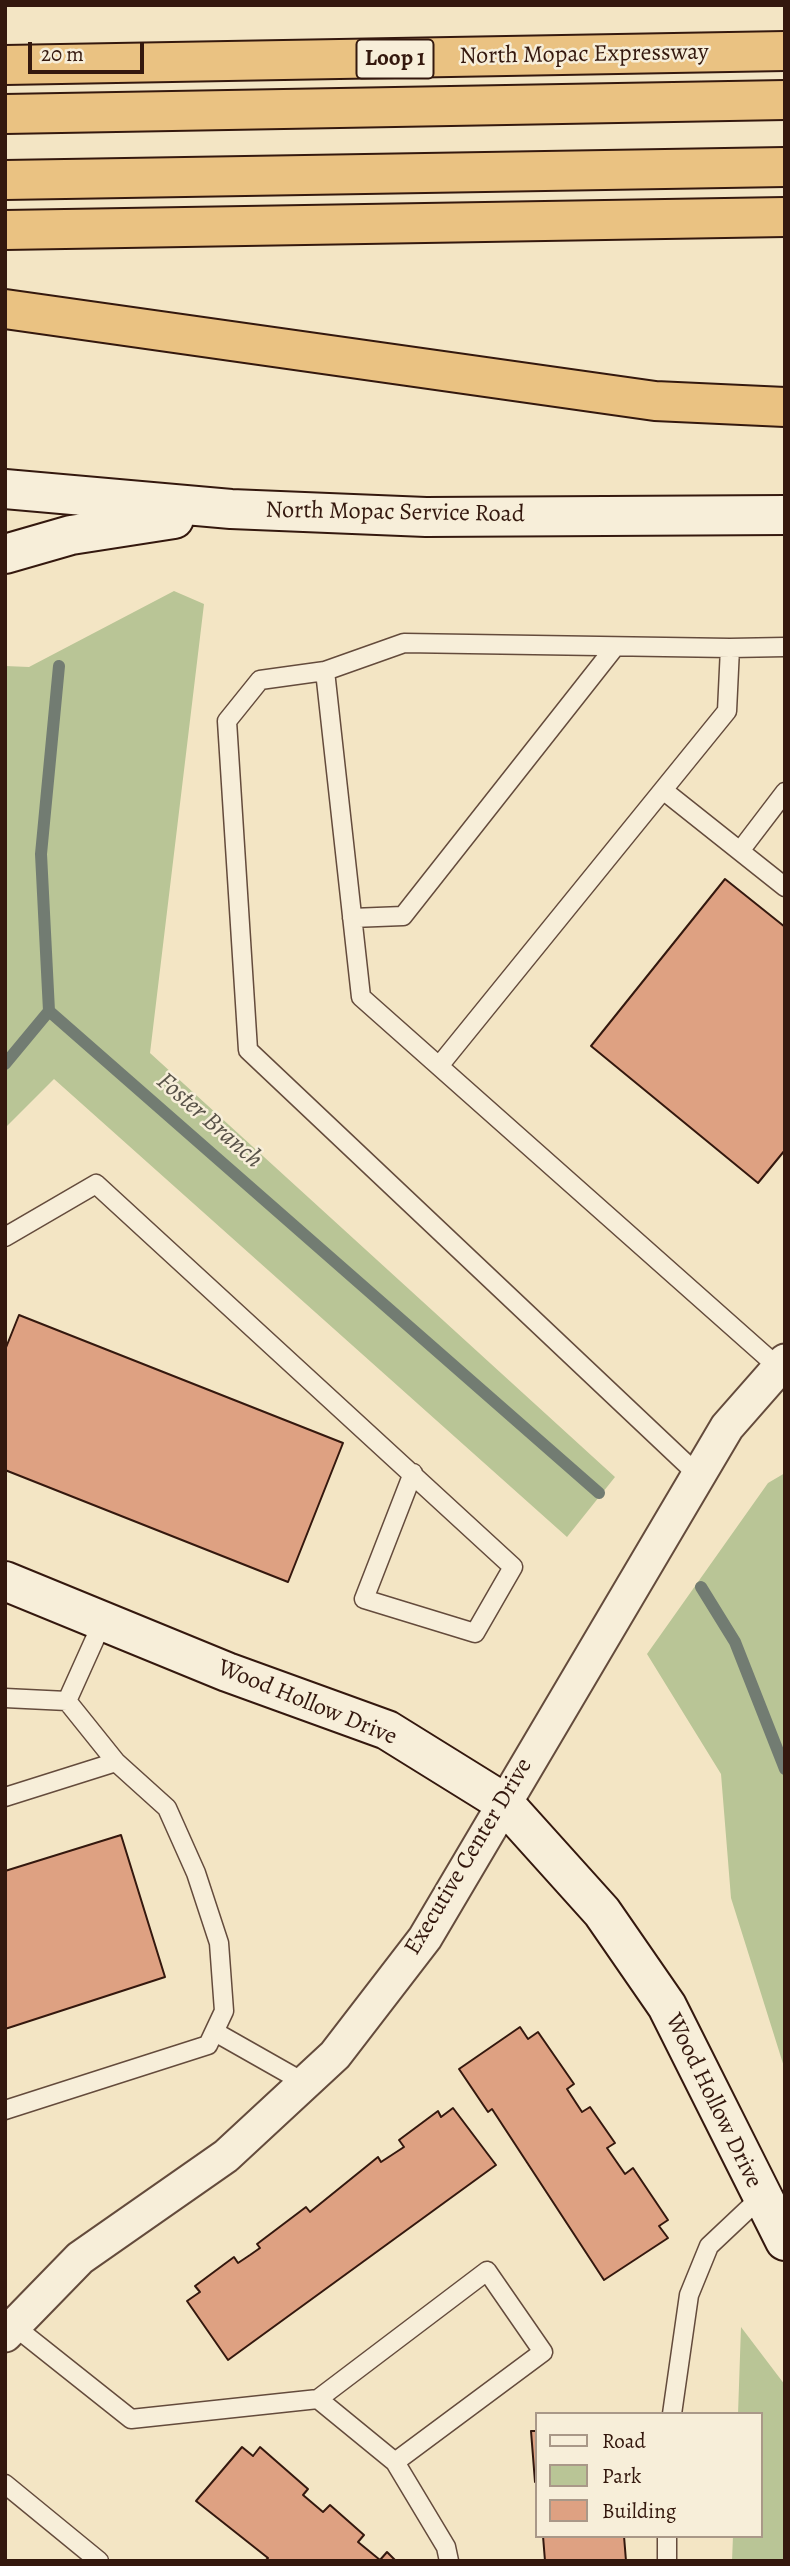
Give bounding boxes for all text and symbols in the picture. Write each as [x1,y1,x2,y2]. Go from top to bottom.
scale bar [32,28,147,72]
street label: North Mopac Expressway [459,38,709,72]
text: 20 m [41,40,84,68]
road number: Loop 1 [356,40,434,78]
street label: North Mopac Service Road [265,496,525,530]
water label: Foster Branch [149,1066,269,1176]
street label: Wood Hollow Drive [213,1654,401,1752]
street label: Executive Center Drive [399,1753,539,1961]
street label: Wood Hollow Drive [658,2009,768,2193]
legend [534,2412,762,2538]
text: Road [602,2427,646,2455]
text: Park [602,2462,641,2490]
text: Building [602,2497,676,2525]

